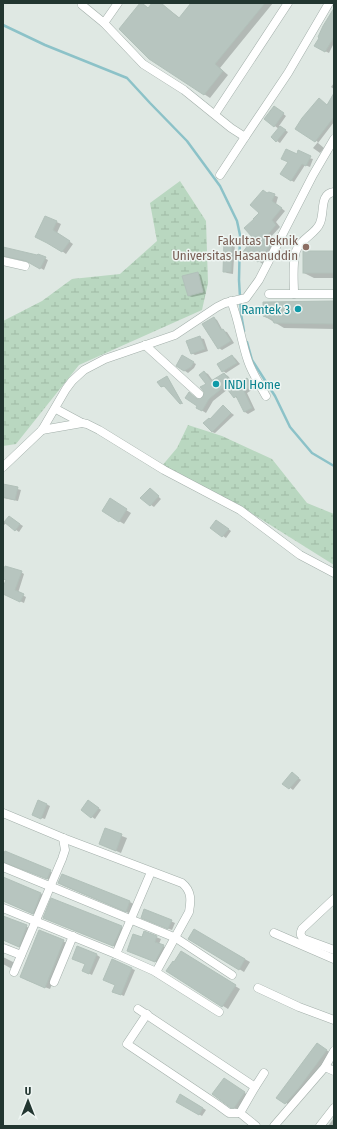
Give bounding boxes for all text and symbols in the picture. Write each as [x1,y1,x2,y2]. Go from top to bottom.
place label: Fakultas Teknik Universitas Hasanuddin [172,233,299,263]
marker: Fakultas Teknik Universitas Hasanuddin [301,242,311,252]
place label: Ramtek 3 [241,302,290,317]
marker: Ramtek 3 [293,304,303,314]
place label: INDI Home [224,377,280,392]
marker: INDI Home [211,379,221,389]
north arrow [8,1081,48,1121]
text: U [25,1085,31,1098]

